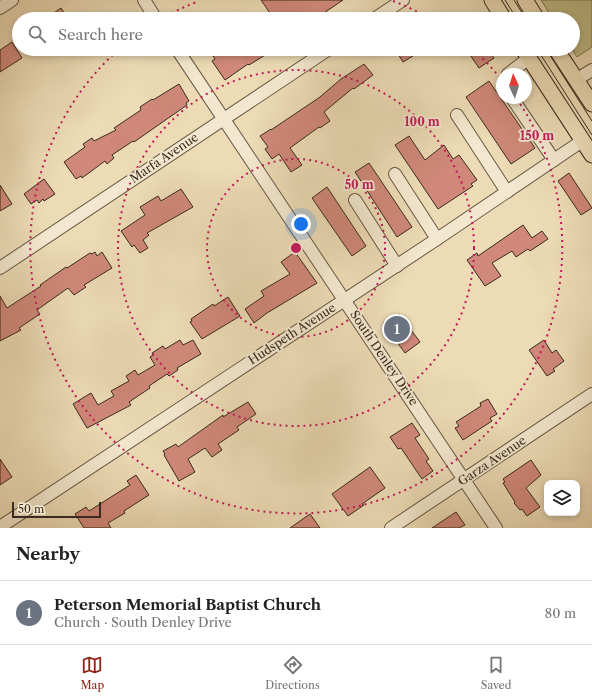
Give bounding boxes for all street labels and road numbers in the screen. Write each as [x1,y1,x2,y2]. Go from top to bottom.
street label: Marfa Avenue [127,129,201,186]
street label: Hudspeth Avenue [245,300,338,367]
street label: South Denley Drive [347,307,422,408]
street label: Garza Avenue [455,432,529,489]

